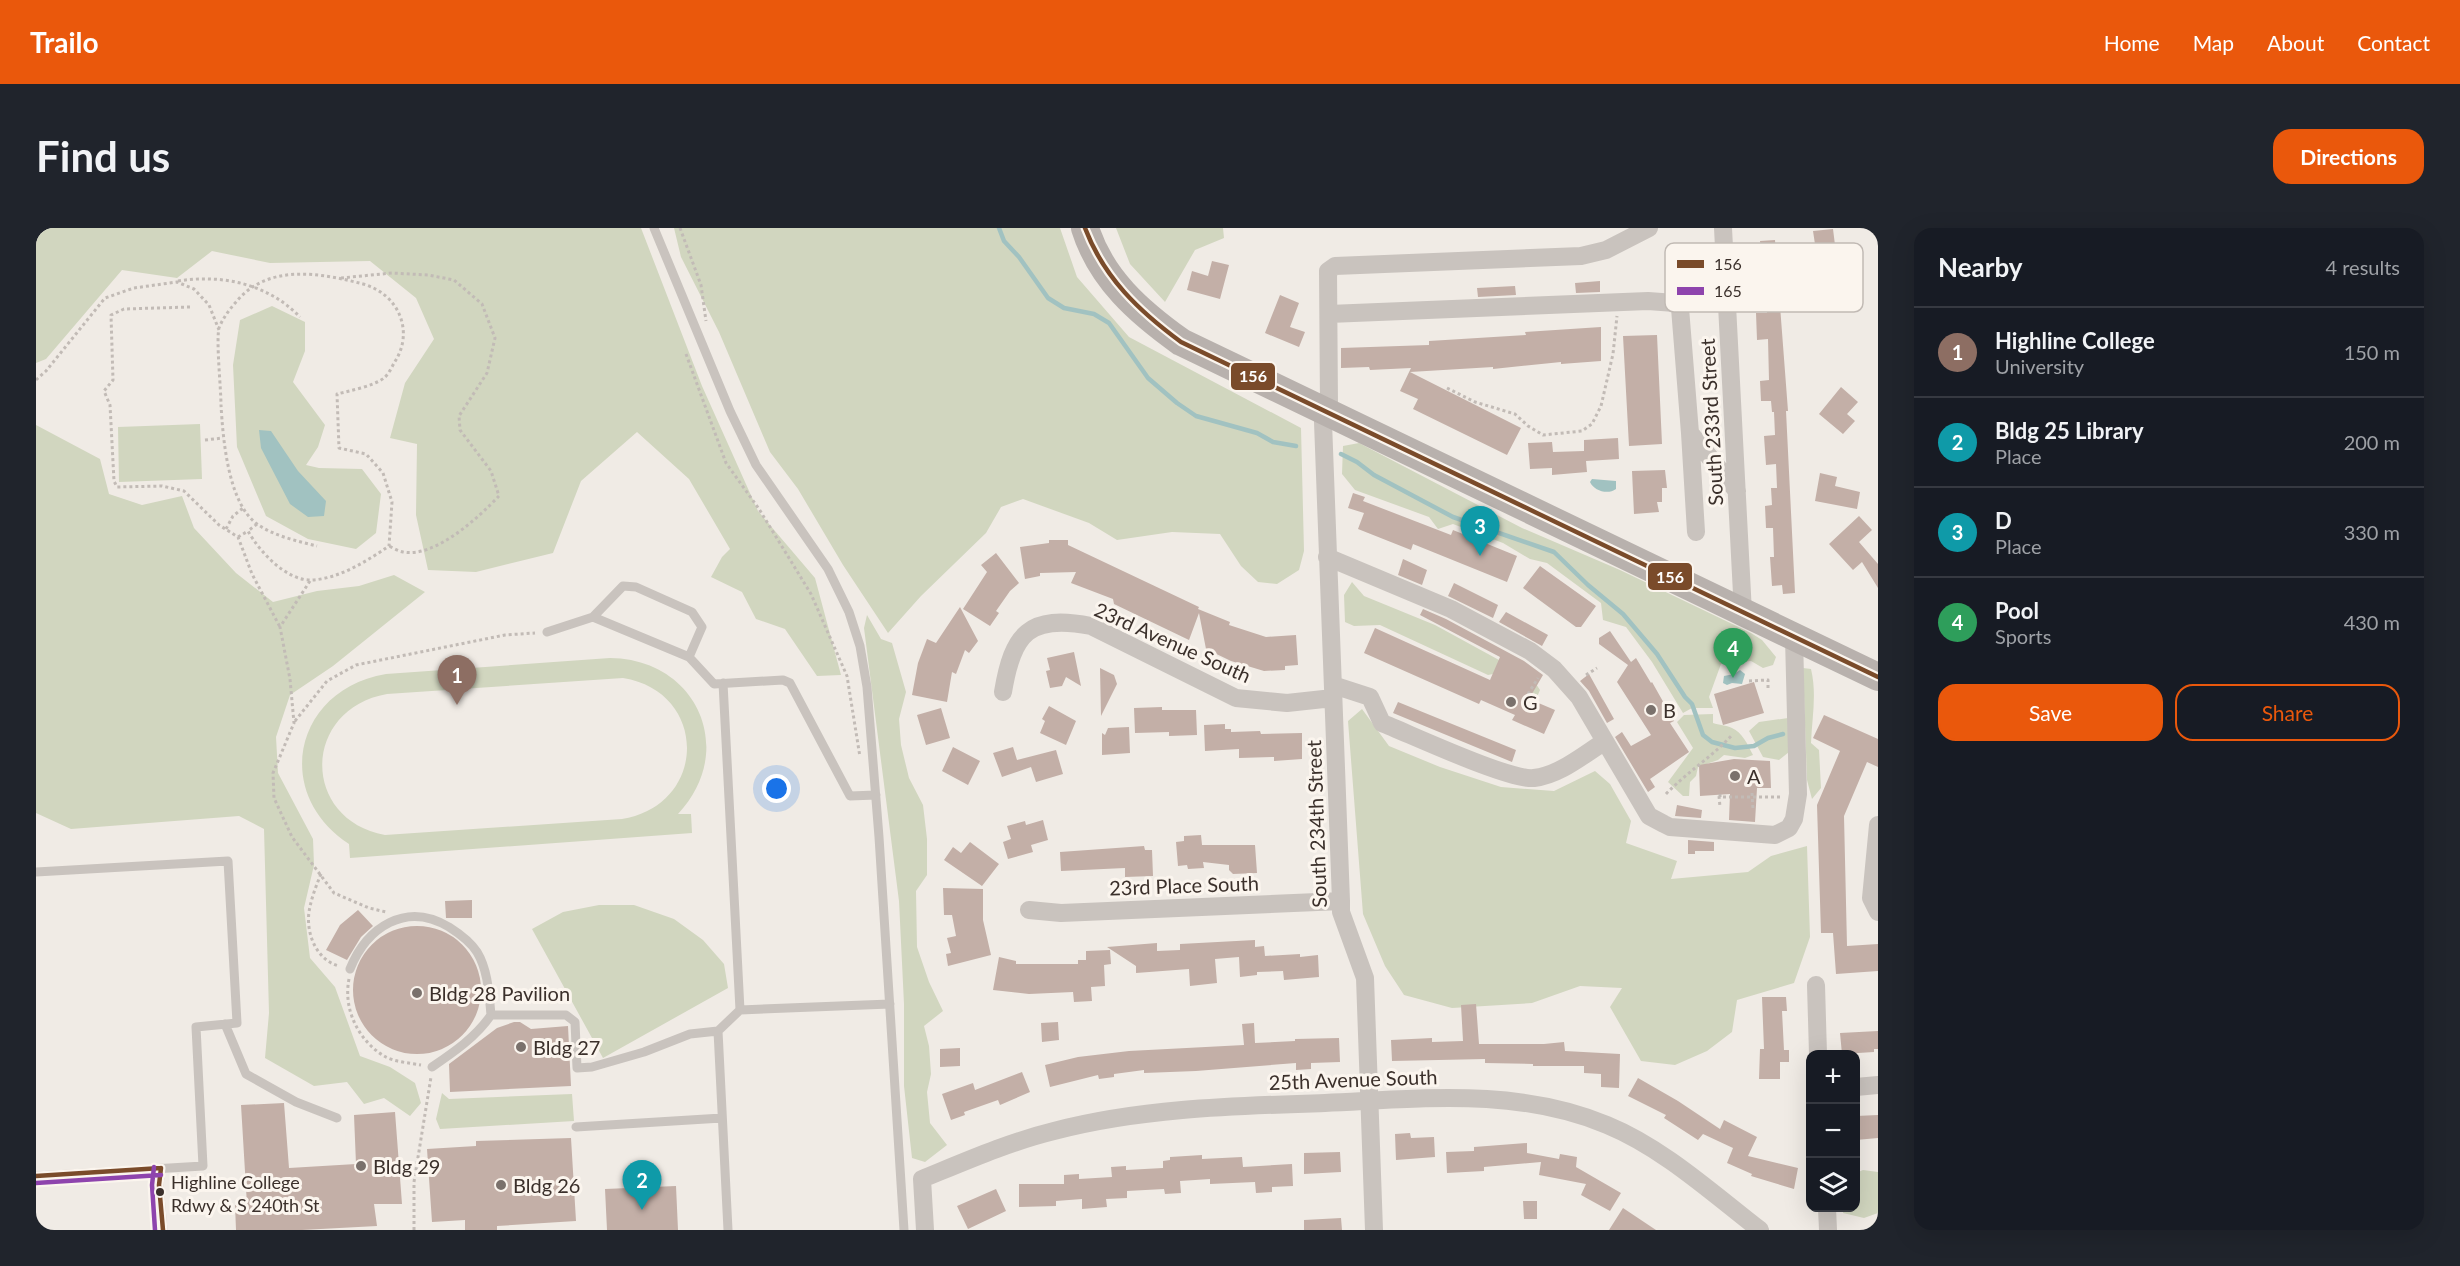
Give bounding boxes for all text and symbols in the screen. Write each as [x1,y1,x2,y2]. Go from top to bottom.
text: Trailo [30,25,99,59]
text: Home [2104,30,2160,55]
text: Map [2193,30,2234,55]
text: About [2267,30,2324,55]
text: Contact [2357,30,2430,55]
button: Directions [2273,129,2424,184]
text: Find us [36,131,170,181]
legend [1665,243,1863,312]
text: Nearby [1938,251,2023,283]
text: 156 [1714,254,1742,273]
text: 4 results [2325,255,2400,279]
text: 165 [1714,281,1742,300]
text: Highline College [1995,327,2155,354]
street label: South 233rd Street [1695,338,1727,506]
text: 1 [1952,340,1963,364]
text: 150 m [2344,340,2400,364]
text: University [1995,354,2084,378]
line badge: 156 [1230,362,1276,391]
text: 156 [1239,366,1267,385]
text: Bldg 25 Library [1995,417,2144,444]
text: 2 [1952,430,1963,454]
text: 200 m [2344,430,2400,454]
text: Place [1995,444,2042,468]
pin: 3 [1460,506,1500,556]
text: D [1995,507,2012,534]
text: 3 [1952,520,1963,544]
text: 330 m [2344,520,2400,544]
text: Place [1995,534,2042,558]
line badge: 156 [1647,562,1693,591]
text: 156 [1656,567,1684,586]
street label: 23rd Avenue South [1091,597,1255,687]
text: Pool [1995,597,2039,624]
text: 4 [1952,610,1963,634]
text: 430 m [2344,610,2400,634]
text: Sports [1995,624,2051,648]
pin: 4 [1714,628,1752,678]
pin: 1 [438,656,476,705]
button: Save [1938,684,2163,741]
button: Share [2175,684,2400,741]
place label: G [1523,690,1538,714]
marker: G [1504,695,1518,709]
place label: B [1663,698,1676,722]
marker: B [1644,703,1658,717]
street label: South 234th Street [1301,740,1331,908]
place label: A [1747,764,1761,788]
marker: A [1728,769,1742,783]
your location [762,774,791,803]
street label: 23rd Place South [1109,870,1259,900]
place label: Bldg 28 Pavilion [429,981,570,1005]
marker: Bldg 28 Pavilion [410,986,424,1000]
place label: Bldg 27 [533,1035,600,1059]
marker: Bldg 27 [514,1040,528,1054]
map controls [1806,1050,1860,1212]
button: + [1806,1050,1860,1104]
street label: 25th Avenue South [1268,1064,1438,1094]
button: − [1806,1104,1860,1158]
place label: Bldg 29 [373,1154,440,1178]
button: layers [1806,1158,1860,1212]
marker: Bldg 29 [354,1159,368,1173]
pin: 2 [622,1160,662,1210]
place label: Highline College Rdwy & S 240th St [171,1171,320,1216]
place label: Bldg 26 [513,1173,580,1197]
marker: Bldg 26 [494,1178,508,1192]
marker: Highline College Rdwy & S 240th St [154,1186,166,1198]

